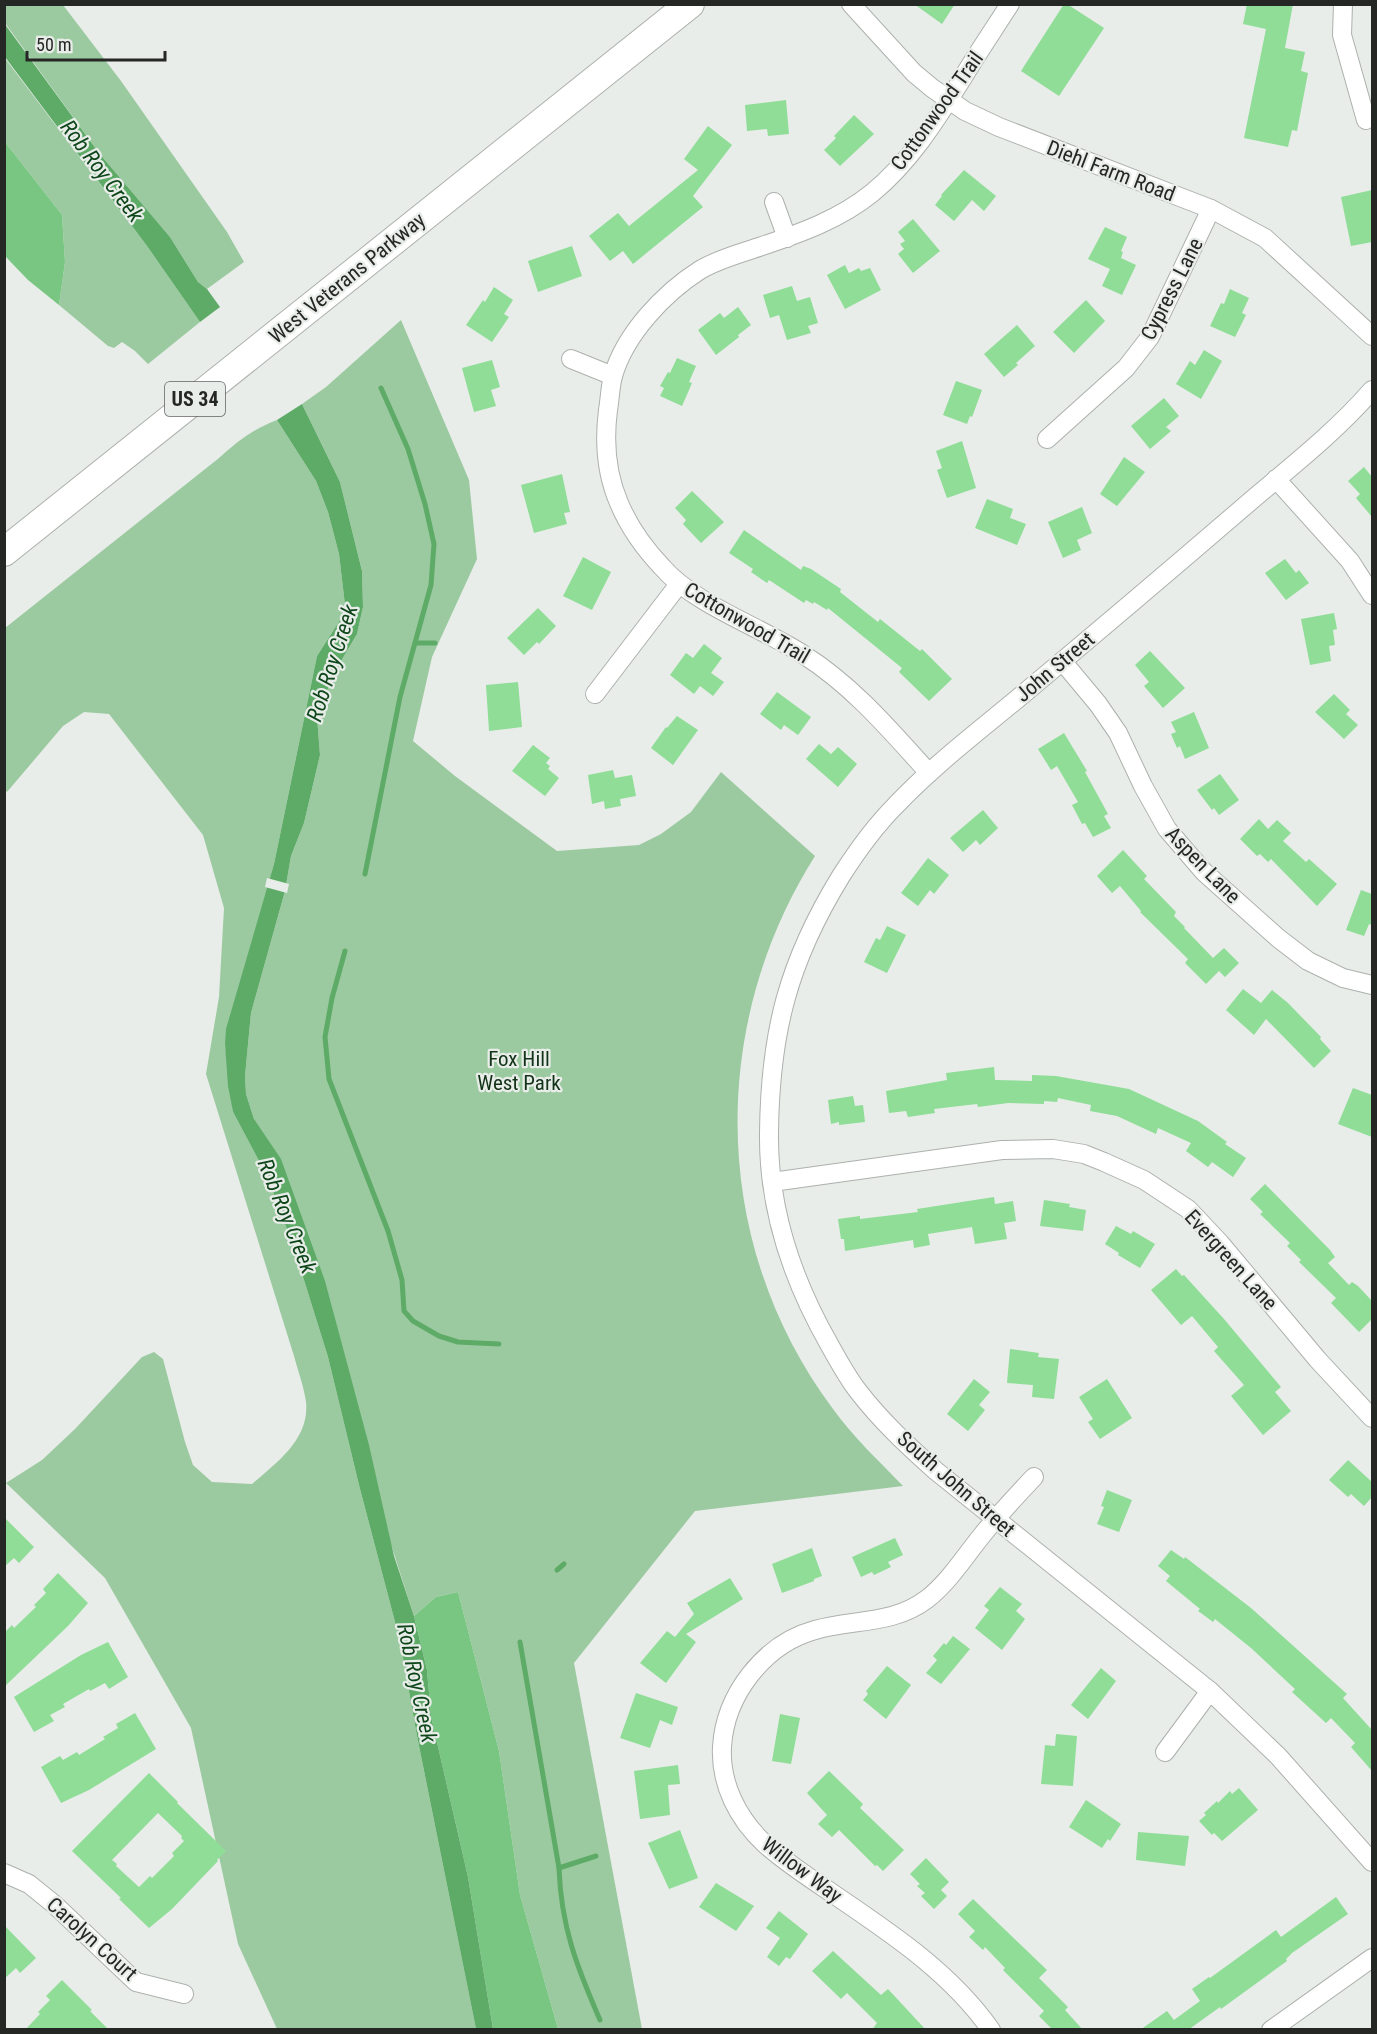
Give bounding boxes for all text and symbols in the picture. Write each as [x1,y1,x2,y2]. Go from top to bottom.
scale bar [27,24,165,62]
text: 50 m [36,34,71,55]
street label: Cottonwood Trail [886,47,988,175]
water label: Rob Roy Creek [56,115,149,227]
street label: Diehl Farm Road [1043,136,1179,206]
street label: West Veterans Parkway [264,208,430,348]
street label: Cypress Lane [1136,234,1208,344]
road number: US 34 [165,382,225,416]
street label: Cottonwood Trail [680,577,814,669]
water label: Rob Roy Creek [301,601,363,725]
street label: John Street [1011,627,1099,707]
street label: Aspen Lane [1161,822,1245,908]
park label: Fox Hill West Park [477,1047,561,1095]
water label: Rob Roy Creek [253,1155,321,1277]
street label: Evergreen Lane [1180,1205,1282,1315]
street label: South John Street [892,1426,1020,1542]
water label: Rob Roy Creek [392,1621,442,1745]
street label: Willow Way [757,1832,847,1908]
street label: Carolyn Court [42,1892,142,1986]

